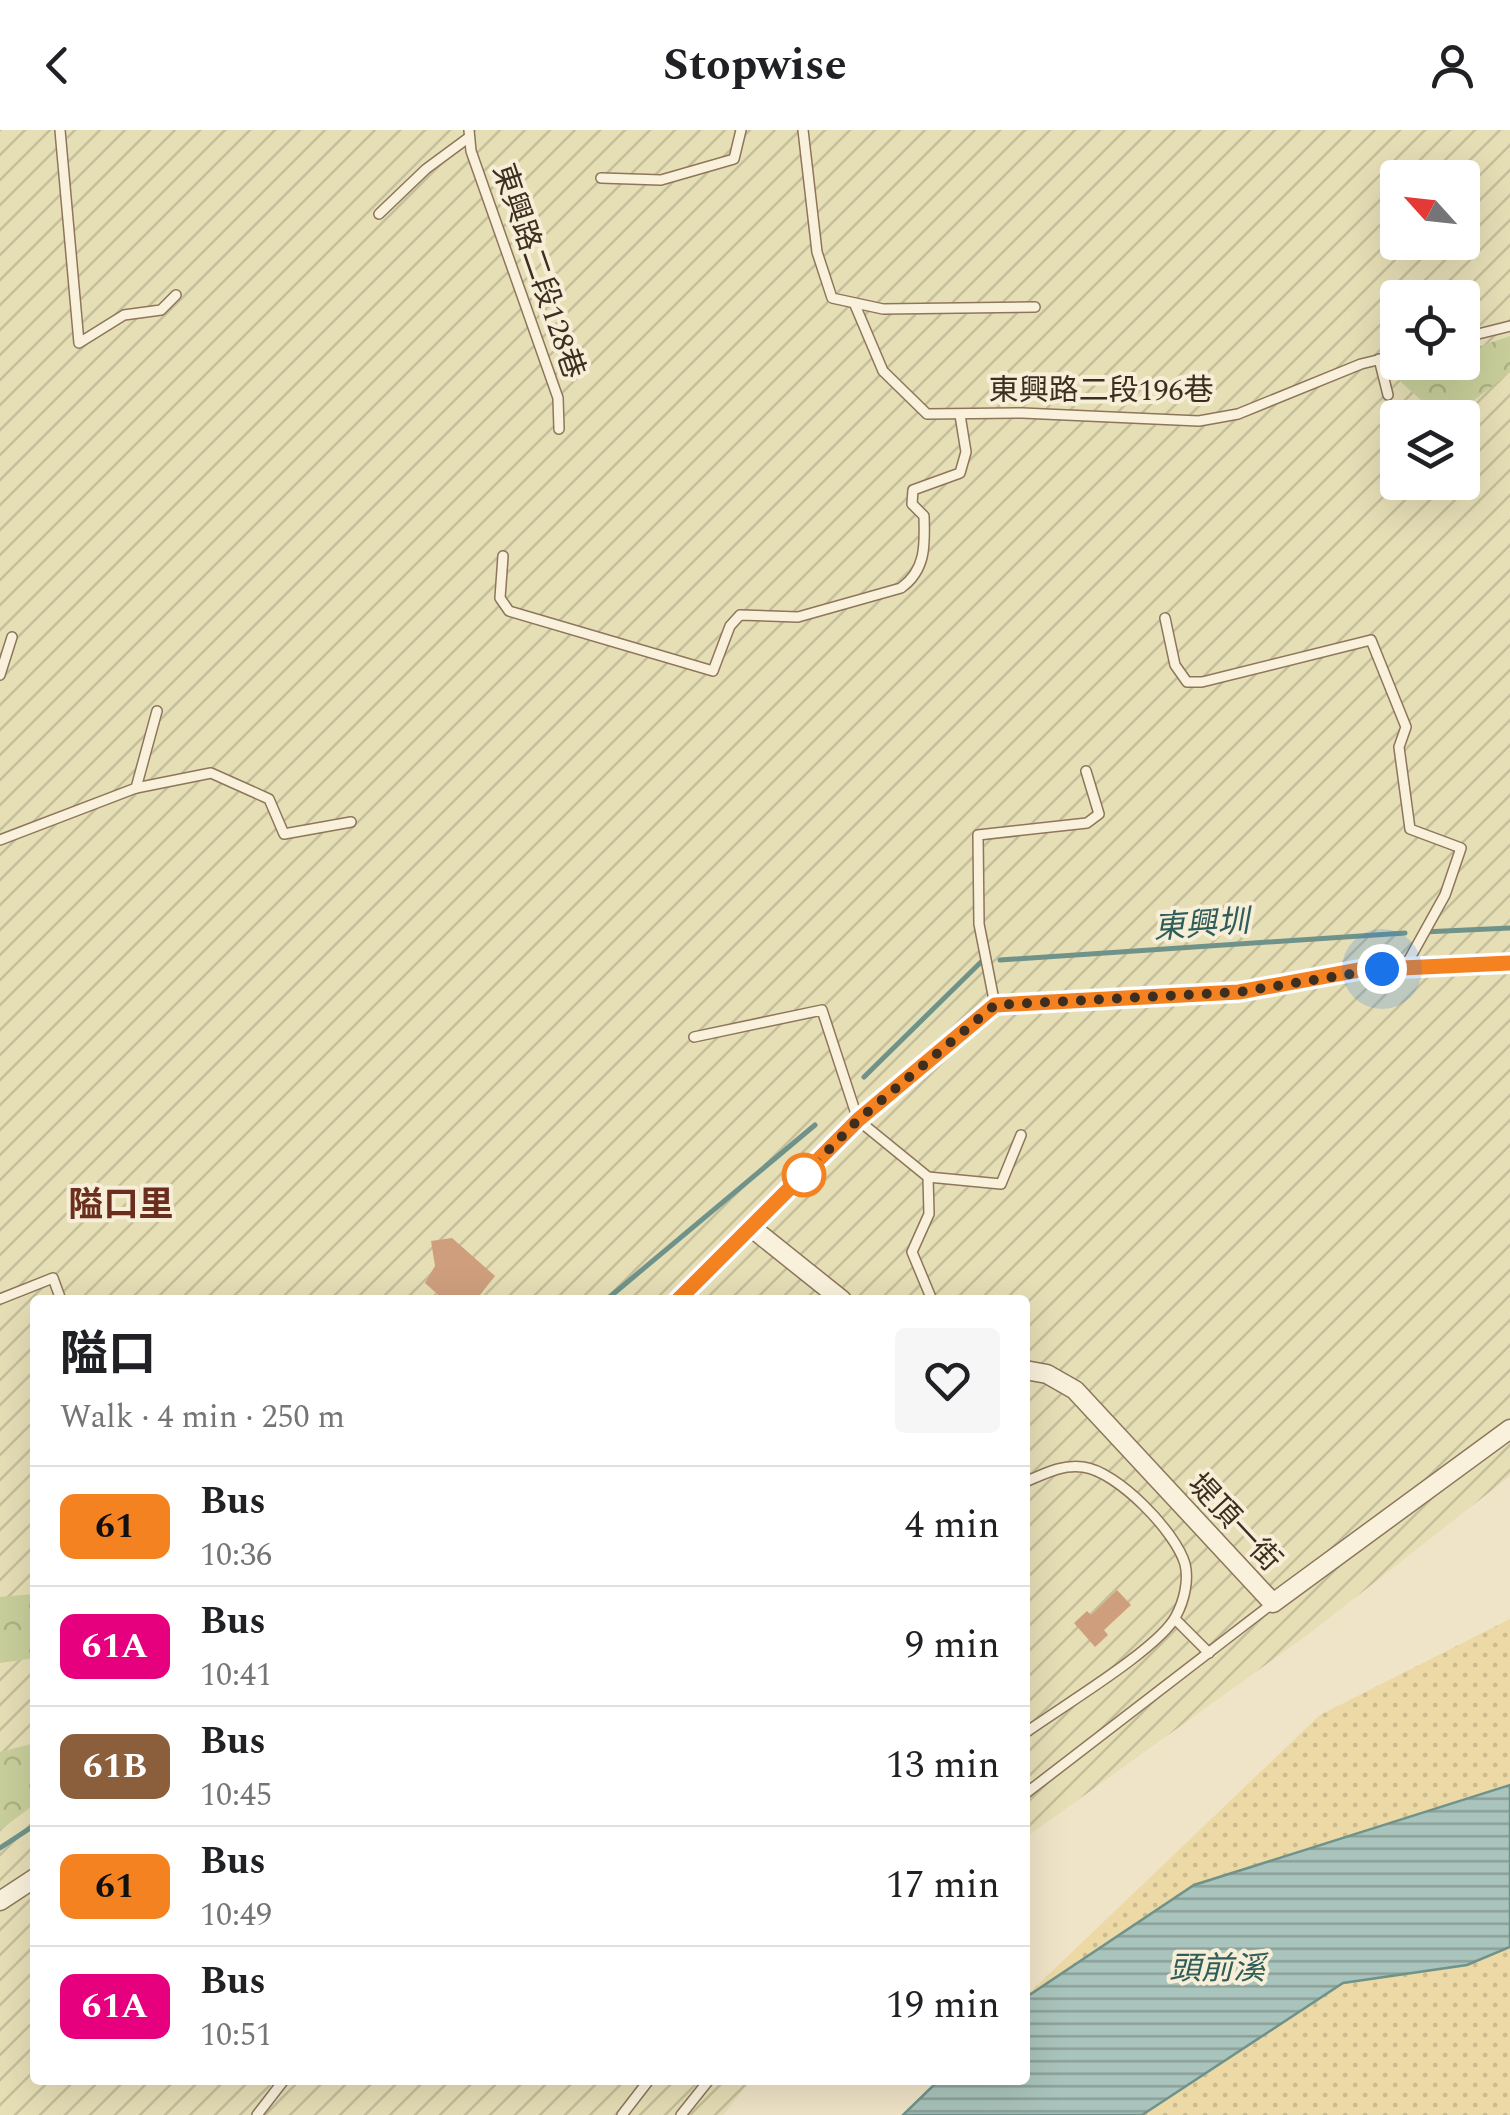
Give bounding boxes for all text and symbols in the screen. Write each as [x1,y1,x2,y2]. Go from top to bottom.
text: Stopwise [663,31,847,100]
icon: back [30,38,85,93]
icon: person [1425,38,1480,93]
street label: 東興路二段128巷 [480,157,596,385]
north arrow [1380,160,1480,260]
map controls [1380,160,1480,500]
button: locate [1380,280,1480,380]
street label: 東興路二段196巷 [989,368,1214,414]
button: layers [1380,400,1480,500]
water label: 東興圳 [1152,897,1255,953]
your location [1357,944,1407,994]
unlabelled marker [783,1154,825,1196]
district label: 隘口里 [68,1179,174,1232]
text: 隘口 [60,1319,156,1392]
button: heart [895,1328,1000,1433]
text: Walk · 4 min · 250 m [60,1393,345,1442]
street label: 堤頂一街 [1177,1463,1292,1582]
text: Bus [200,1473,266,1531]
text: 4 min [905,1497,1000,1555]
text: 61 [95,1500,135,1553]
text: 10:36 [200,1531,272,1580]
text: Bus [200,1593,266,1651]
text: 9 min [905,1617,1000,1675]
text: 61A [82,1620,148,1673]
text: 10:41 [200,1651,272,1700]
text: Bus [200,1713,266,1771]
text: 13 min [886,1737,1000,1795]
text: 61B [83,1740,147,1793]
text: 10:45 [200,1771,272,1820]
text: Bus [200,1833,266,1891]
text: 17 min [886,1857,1000,1915]
text: 61 [95,1860,135,1913]
text: 10:49 [200,1891,272,1940]
water label: 頭前溪 [1169,1945,1269,1994]
text: Bus [200,1953,266,2011]
text: 19 min [886,1977,1000,2035]
text: 61A [82,1980,148,2033]
text: 10:51 [200,2011,272,2060]

